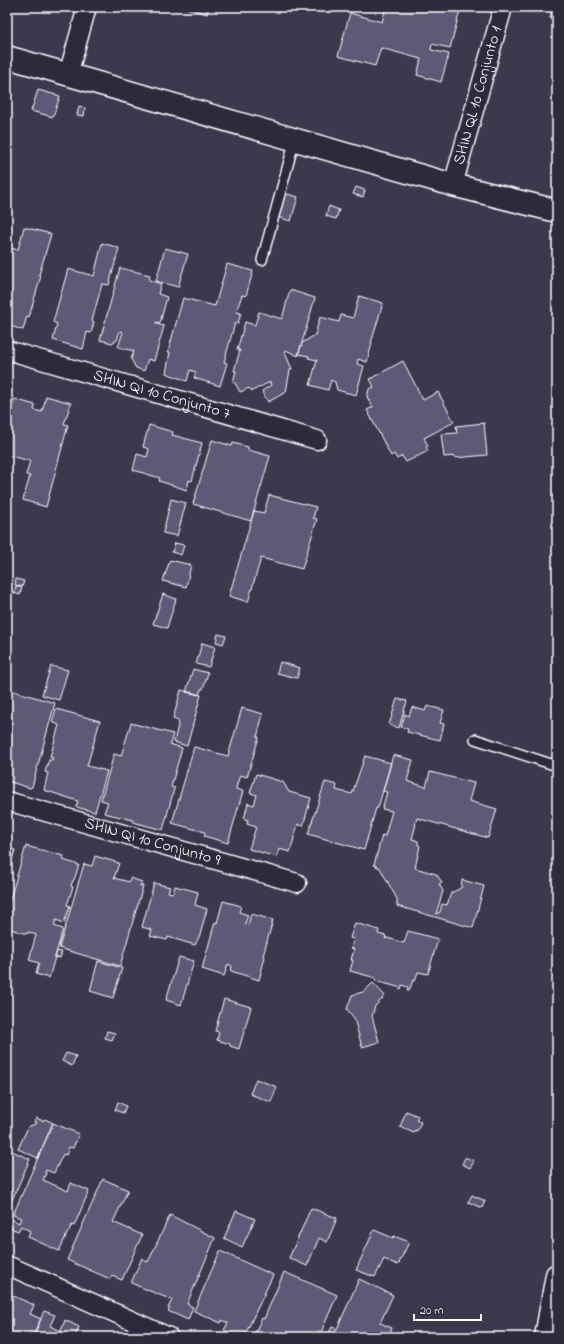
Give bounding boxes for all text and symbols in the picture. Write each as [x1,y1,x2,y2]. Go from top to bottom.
street label: SHIN QL 10 Conjunto 1 [447,24,509,167]
street label: SHIN QI 10 Conjunto 7 [90,364,233,426]
street label: SHIN QI 10 Conjunto 9 [82,811,223,873]
scale bar [414,1296,481,1322]
text: 20 m [420,1302,443,1320]

